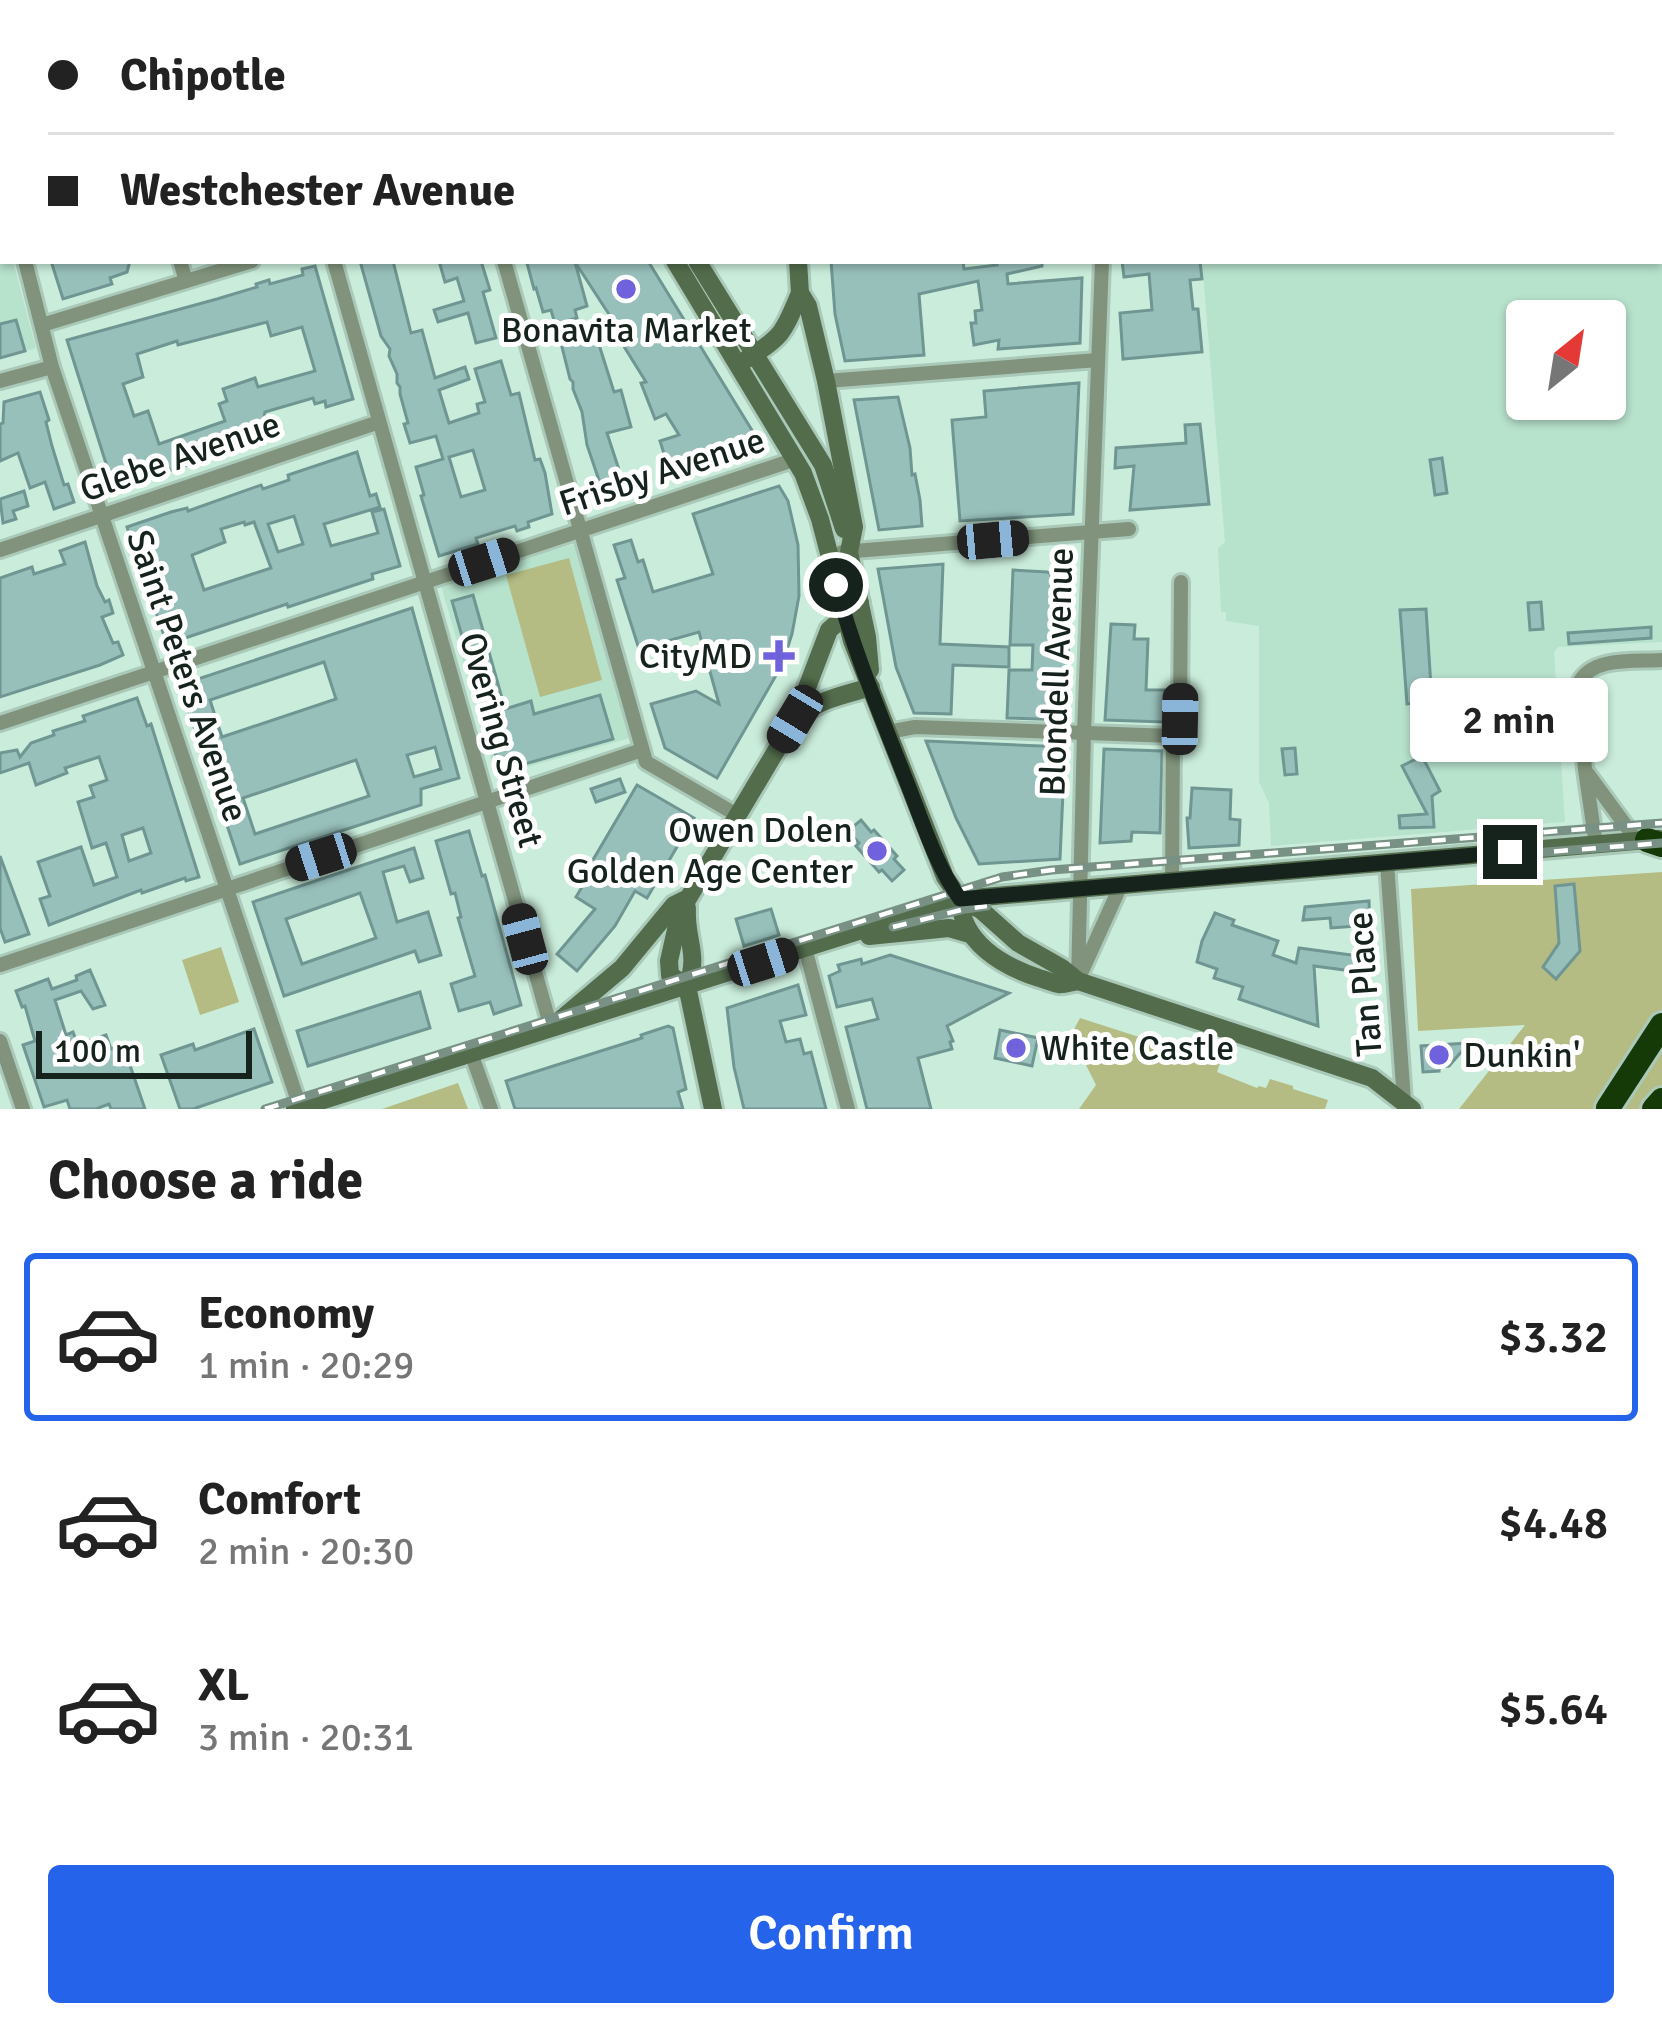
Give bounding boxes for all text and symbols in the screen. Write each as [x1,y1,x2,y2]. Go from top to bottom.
text: Chipotle [120,48,286,103]
text: Westchester Avenue [120,163,515,218]
marker: Bonavita Market [613,276,639,302]
north arrow [1506,300,1626,420]
map controls [1506,300,1626,420]
place label: Bonavita Market [501,308,751,353]
street label: Glebe Avenue [74,402,286,512]
street label: Frisby Avenue [553,418,771,526]
car [956,519,1030,561]
street label: Saint Peters Avenue [116,524,258,828]
car [444,534,524,590]
street label: Blondell Avenue [1030,547,1084,797]
route start [809,558,863,612]
street label: Overing Street [449,627,553,853]
place label: CityMD [639,634,752,679]
marker: CityMD [763,640,795,672]
callout: 2 min [1411,678,1609,762]
car [761,679,829,759]
car [1161,683,1199,755]
text: 2 min [1462,696,1556,744]
place label: Owen Dolen Golden Age Center [567,808,854,894]
route end [1483,825,1537,879]
car [281,829,361,885]
marker: Owen Dolen Golden Age Center [864,838,890,864]
car [498,900,552,978]
street label: Tan Place [1338,910,1392,1058]
car [723,934,803,990]
scale bar [36,1025,252,1078]
place label: White Castle [1040,1026,1234,1071]
text: 100 m [54,1031,141,1072]
place label: Dunkin' [1463,1033,1580,1078]
marker: White Castle [1003,1035,1029,1061]
marker: Dunkin' [1426,1042,1452,1068]
text: Choose a ride [48,1147,363,1214]
icon: car [54,1283,162,1391]
text: Economy [198,1286,374,1341]
text: $3.32 [1498,1310,1608,1365]
text: 1 min · 20:29 [198,1341,414,1389]
icon: car [54,1469,162,1577]
text: Comfort [198,1472,361,1527]
text: $4.48 [1498,1496,1608,1551]
text: 2 min · 20:30 [198,1527,414,1575]
icon: car [54,1655,162,1763]
text: XL [198,1658,249,1713]
text: $5.64 [1498,1682,1608,1737]
text: 3 min · 20:31 [198,1713,414,1761]
button: Confirm [48,1865,1614,2003]

